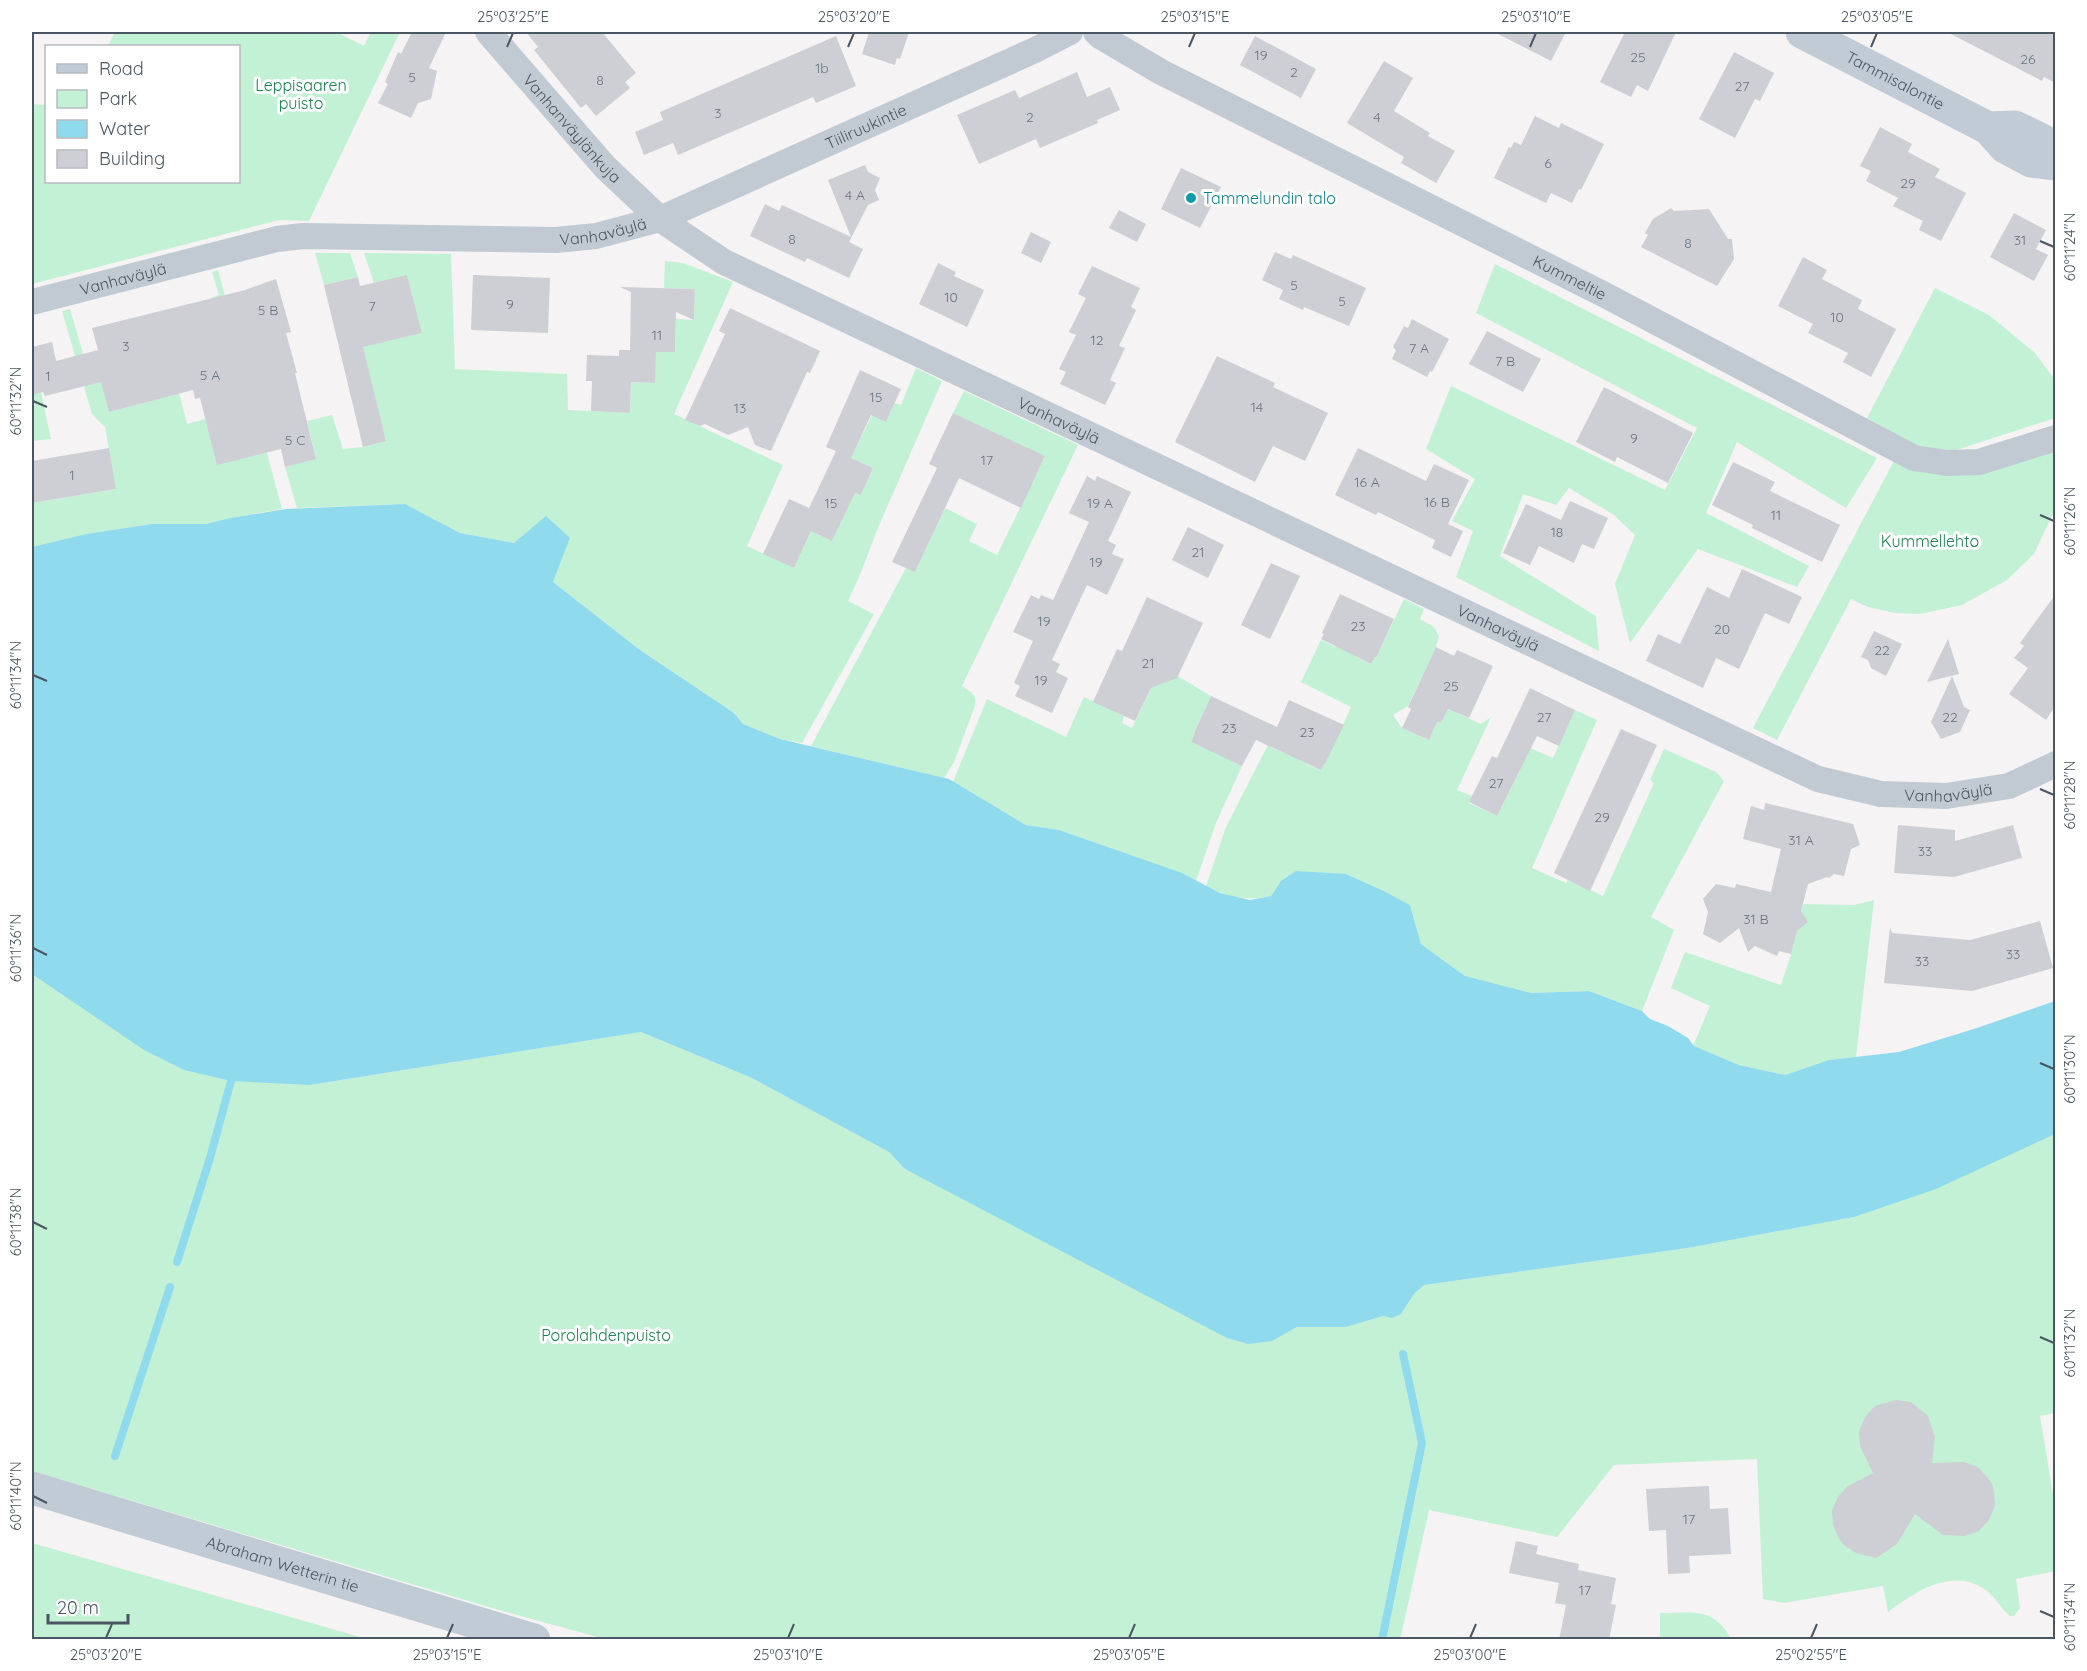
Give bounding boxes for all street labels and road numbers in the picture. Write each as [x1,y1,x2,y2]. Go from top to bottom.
street label: Tammisalontie [1843,46,1948,114]
street label: Vanhanväylänkuja [519,70,626,187]
street label: Tiiliruukintie [822,99,910,153]
street label: Vanhaväylä [559,213,649,250]
street label: Kummeltie [1530,251,1610,304]
street label: Vanhaväylä [78,258,168,299]
street label: Vanhaväylä [1014,392,1103,448]
street label: Vanhaväylä [1454,600,1543,656]
street label: Vanhaväylä [1904,779,1994,806]
street label: Abraham Wetterin tie [204,1531,362,1597]

